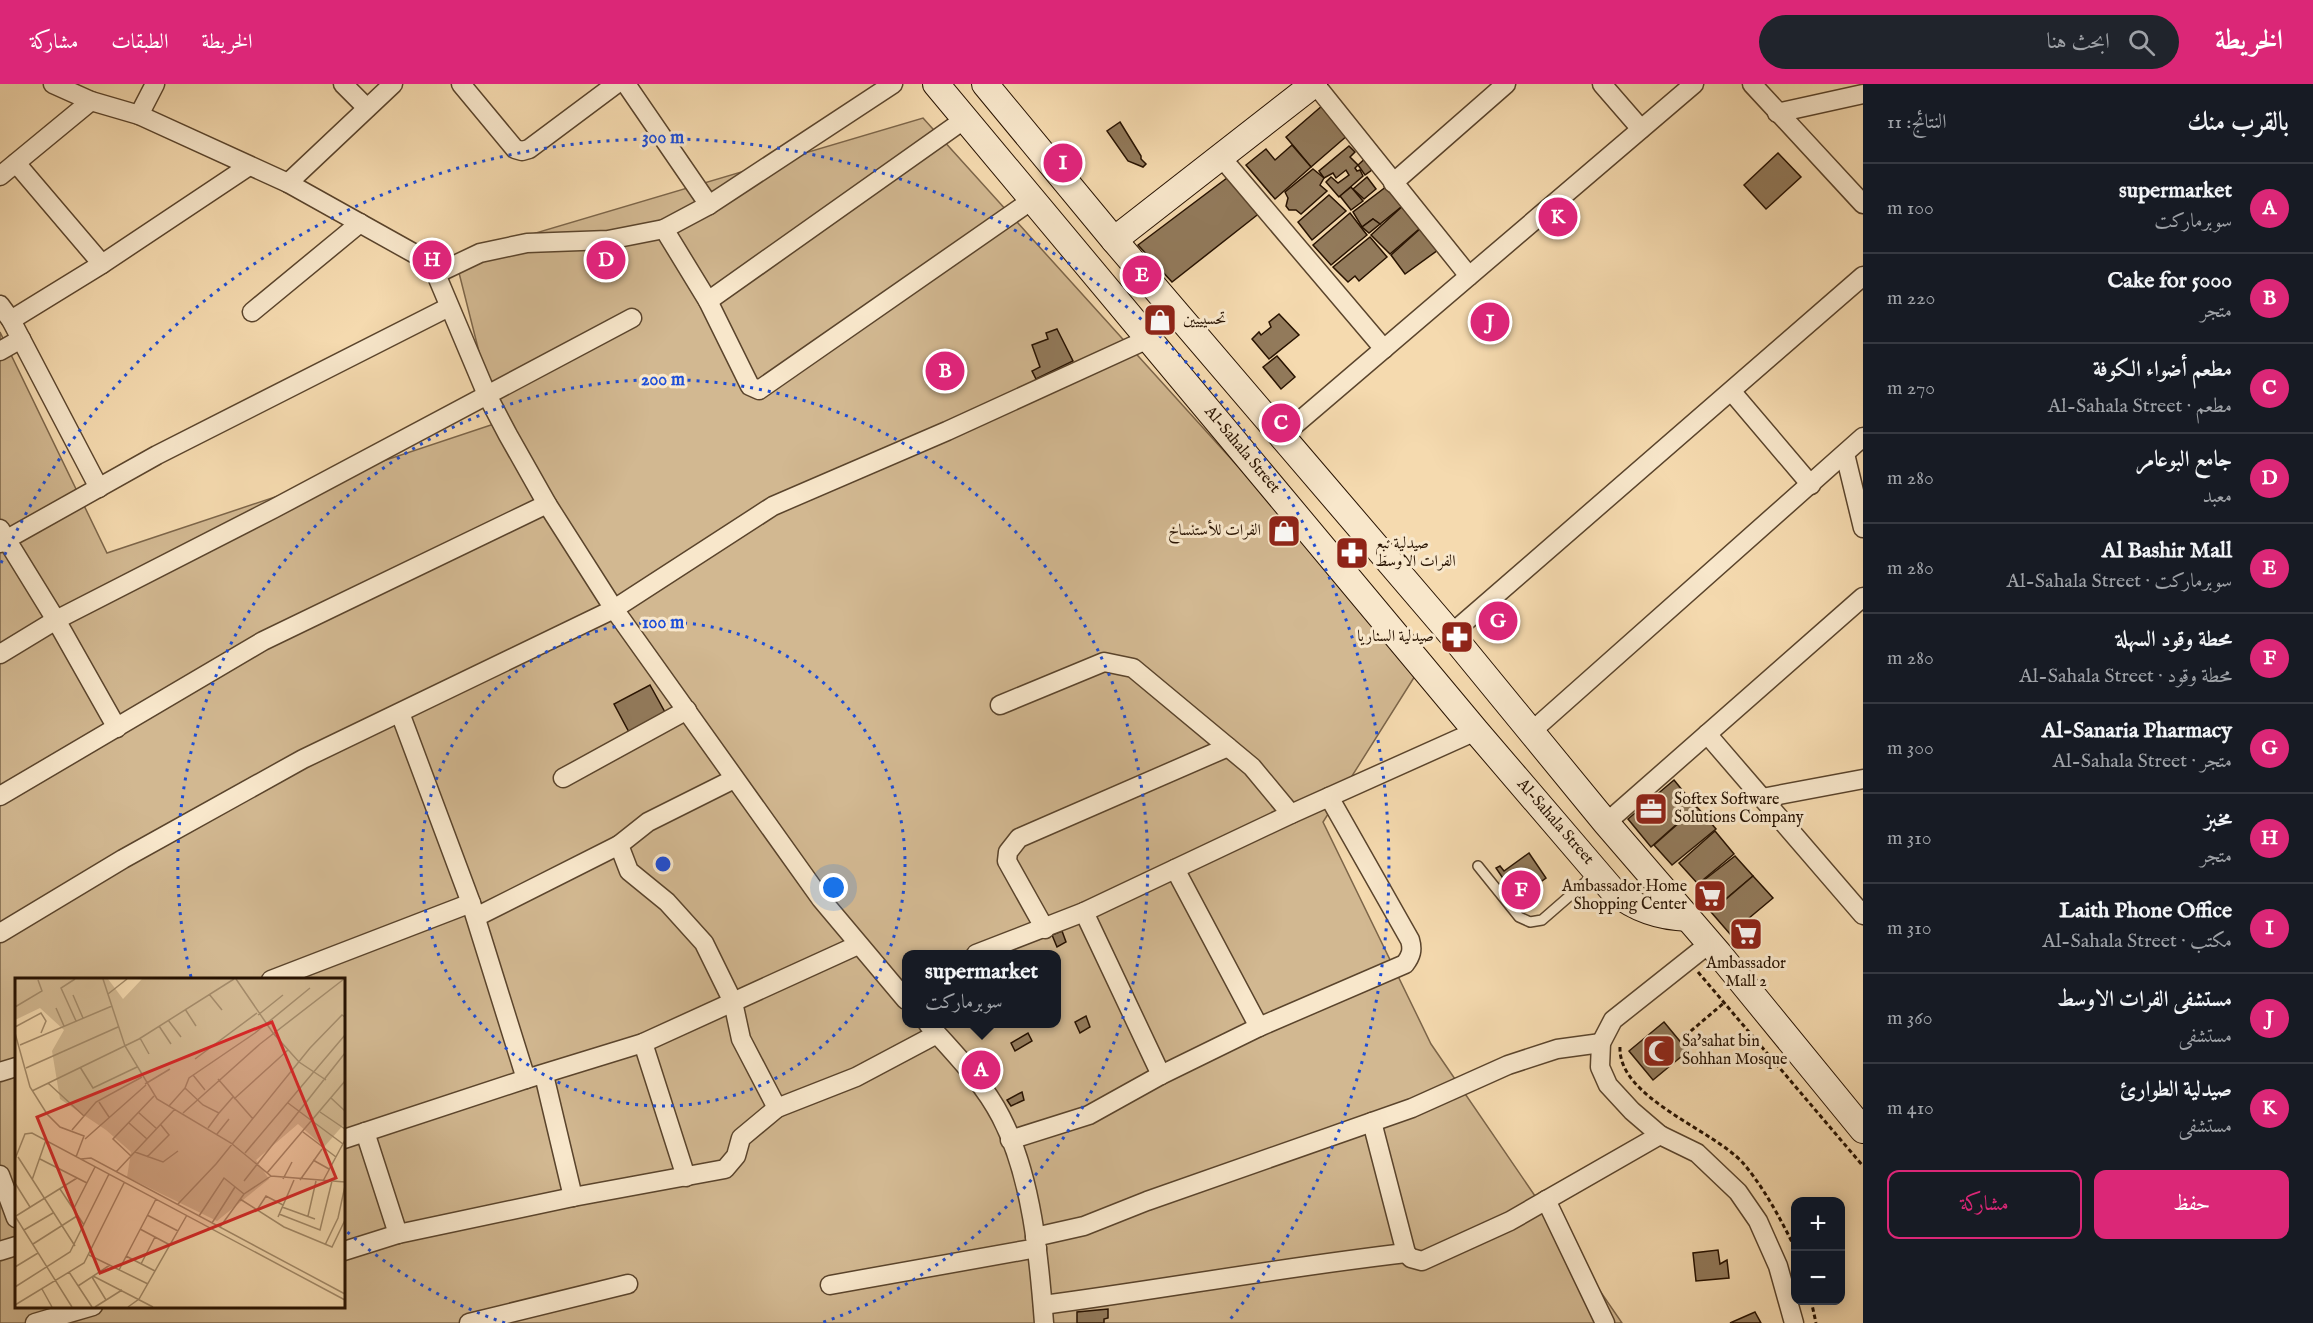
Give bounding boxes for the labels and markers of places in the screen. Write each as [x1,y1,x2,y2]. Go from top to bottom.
pin: I [1044,140,1082,185]
pin: K [1538,194,1578,240]
pin: H [412,238,452,282]
pin: D [586,238,626,282]
pin: E [1122,252,1162,297]
pin: J [1470,300,1510,344]
shop icon: تحسيييين [1142,302,1178,338]
place label: تحسيييين [1183,310,1226,330]
pin: B [926,348,964,394]
pin: C [1262,400,1300,446]
shop icon: الفرات للأستنساخ [1266,513,1302,549]
place label: الفرات للأستنساخ [1168,519,1261,544]
place label: صيدلية نبع الفرات الاوسط [1375,534,1456,572]
pharmacy icon: صيدلية نبع الفرات الاوسط [1334,535,1370,571]
pin: G [1478,598,1518,644]
pharmacy icon: صيدلية السناريا [1439,619,1475,655]
place label: صيدلية السناريا [1357,627,1434,647]
place label: Softex Software Solutions Company [1674,790,1804,828]
office icon: Softex Software Solutions Company [1633,791,1669,827]
centre of rings [653,854,673,874]
pin: F [1502,868,1540,912]
place label: Ambassador Home Shopping Center [1561,877,1687,915]
supermarket icon: Ambassador Home Shopping Center [1692,878,1728,914]
supermarket icon: Ambassador Mall 2 [1728,916,1764,952]
place label: Ambassador Mall 2 [1705,954,1786,992]
place label: Sa'sahat bin Sohhan Mosque [1682,1032,1787,1070]
mosque icon: Sa'sahat bin Sohhan Mosque [1641,1033,1677,1069]
pin: A [962,1048,1000,1092]

